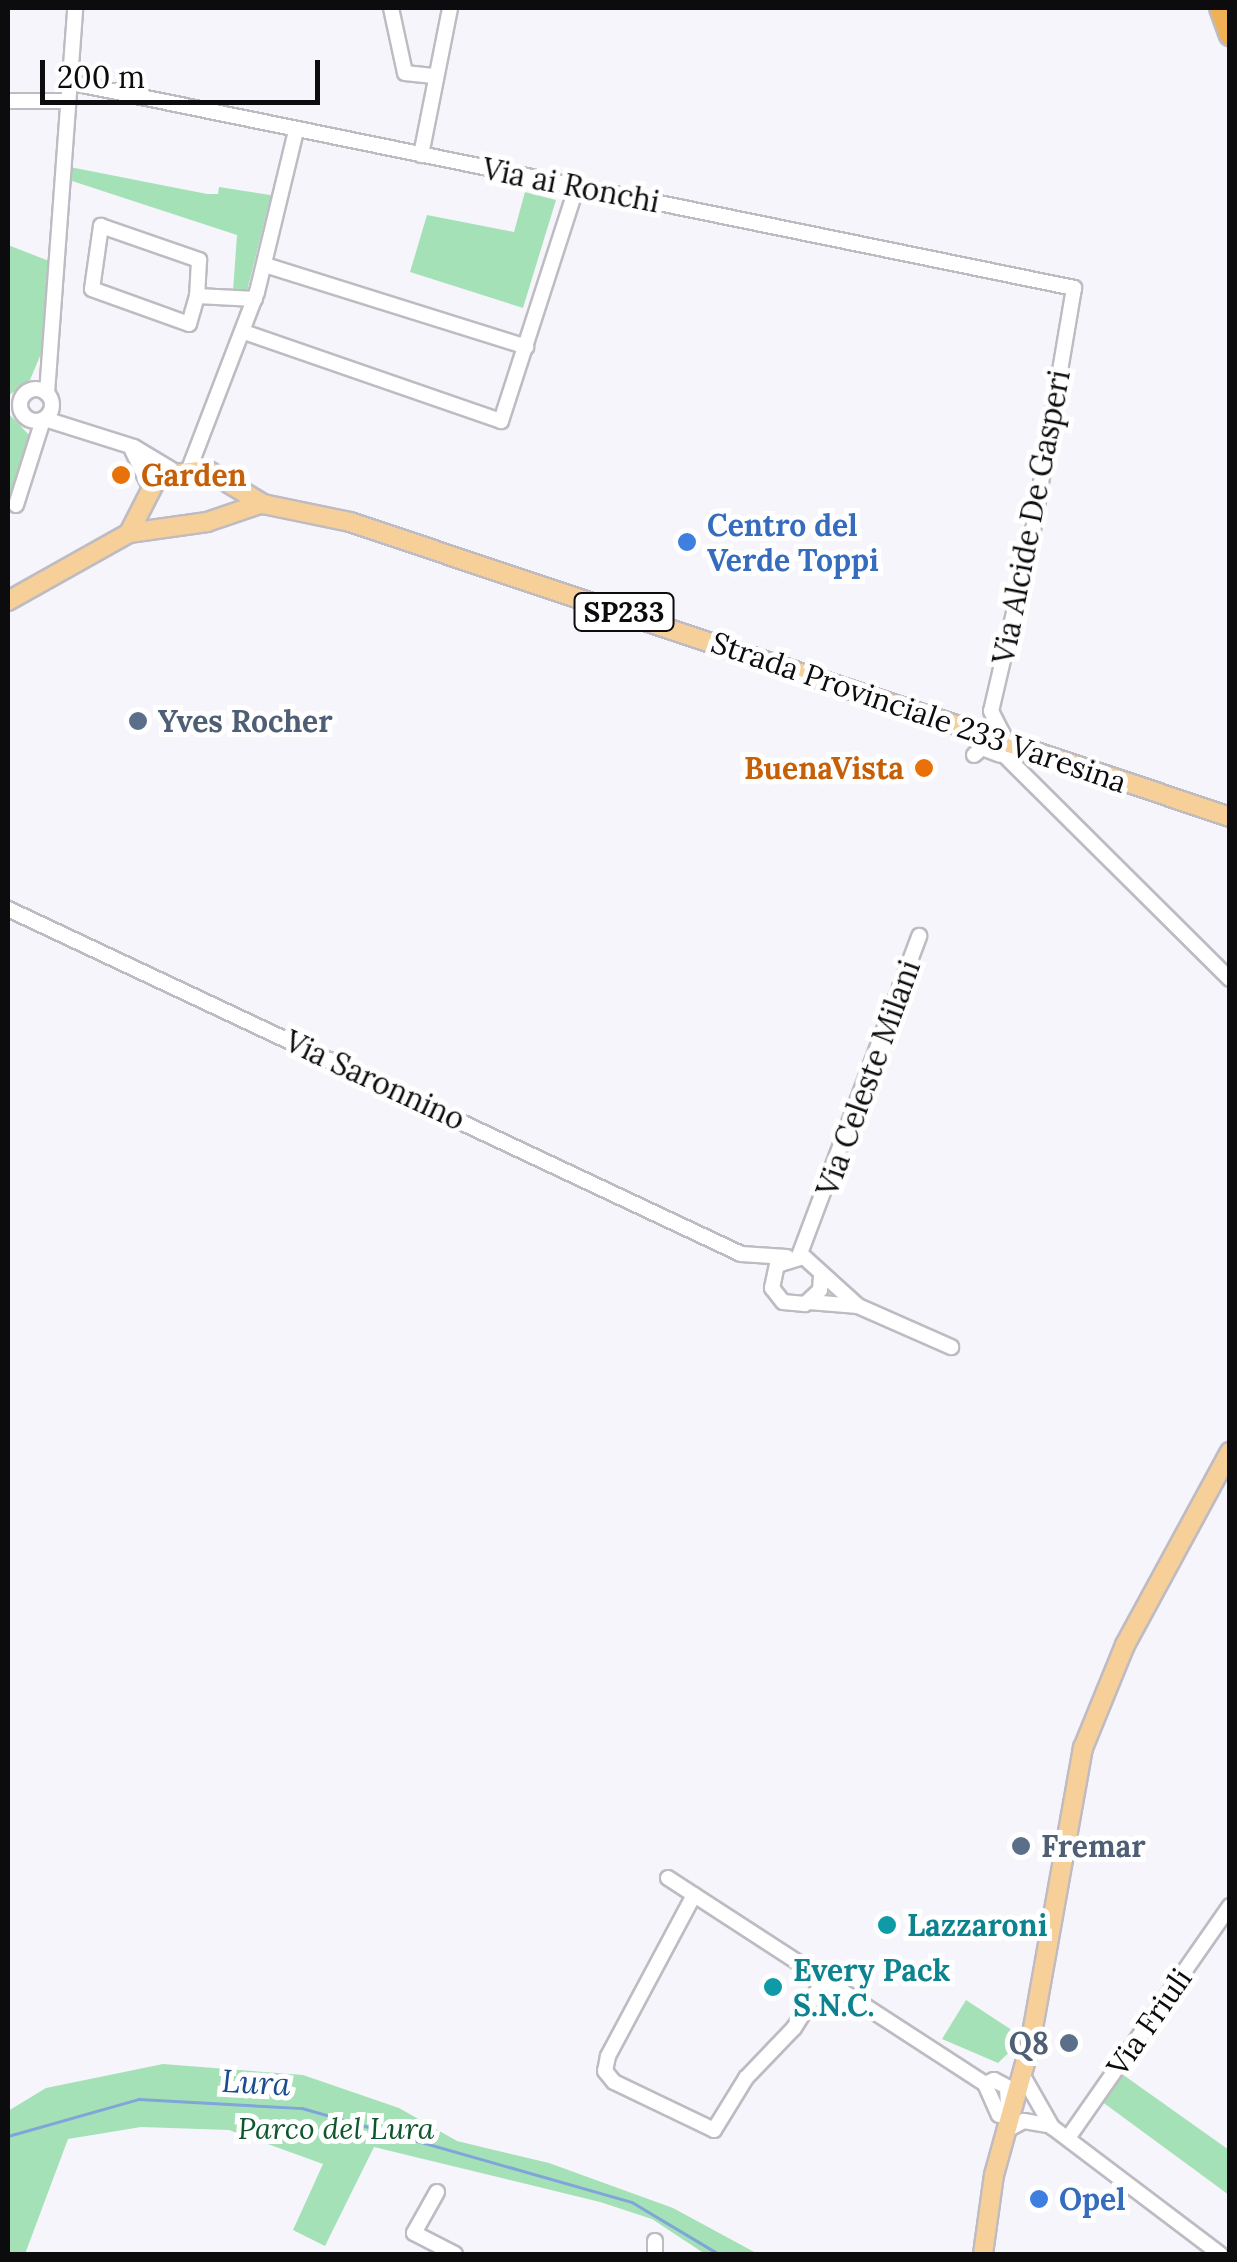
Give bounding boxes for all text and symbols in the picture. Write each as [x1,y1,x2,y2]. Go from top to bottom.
scale bar [45,40,325,102]
text: 200 m [57,58,145,96]
street label: Via ai Ronchi [479,150,663,220]
street label: Via Alcide De Gasperi [985,367,1077,667]
place label: Garden [141,457,247,493]
marker: Garden [110,464,132,486]
place label: Centro del Verde Toppi [707,507,879,578]
marker: Centro del Verde Toppi [676,531,698,553]
road number: SP233 [572,589,676,635]
street label: Strada Provinciale 233 Varesina [707,624,1131,800]
place label: Yves Rocher [158,703,333,739]
marker: Yves Rocher [127,710,149,732]
place label: BuenaVista [744,750,904,786]
marker: BuenaVista [913,757,935,779]
street label: Via Celeste Milani [809,955,927,1201]
street label: Via Saronnino [279,1023,471,1137]
place label: Fremar [1041,1828,1146,1864]
marker: Fremar [1010,1835,1032,1857]
place label: Lazzaroni [907,1907,1047,1943]
marker: Lazzaroni [876,1914,898,1936]
place label: Every Pack S.N.C. [793,1952,950,2022]
street label: Via Friuli [1099,1961,1199,2083]
marker: Every Pack S.N.C. [762,1976,784,1998]
place label: Q8 [1009,2025,1049,2061]
marker: Q8 [1058,2032,1080,2054]
water label: Lura [221,2062,291,2104]
park label: Parco del Lura [238,2110,434,2146]
place label: Opel [1059,2181,1126,2217]
marker: Opel [1028,2188,1050,2210]

